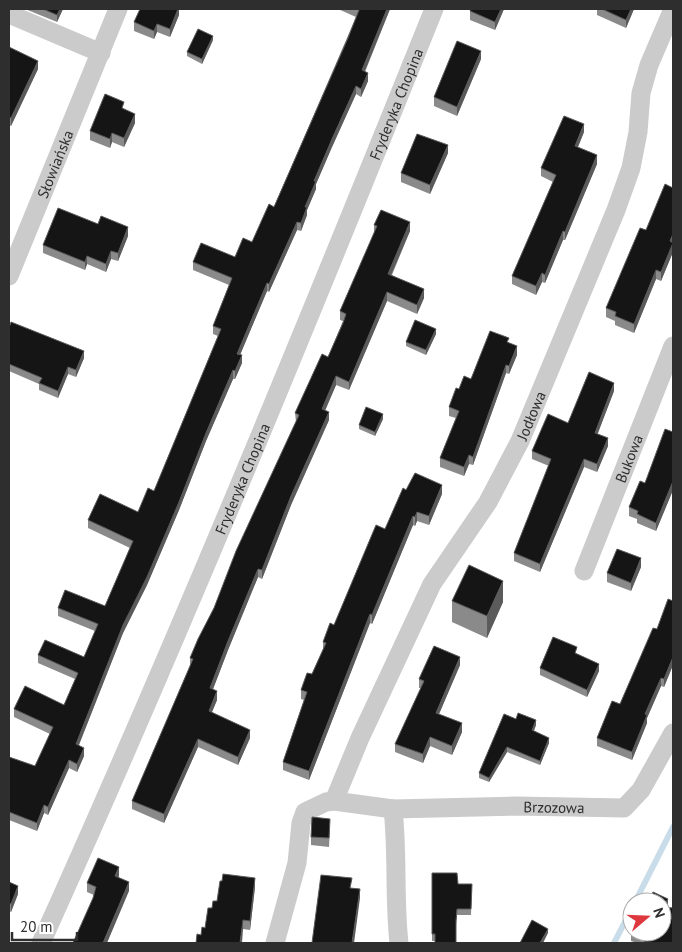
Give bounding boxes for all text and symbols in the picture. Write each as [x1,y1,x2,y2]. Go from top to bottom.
street label: Fryderyka Chopina [365,45,427,163]
street label: Słowiańska [32,127,77,201]
street label: Jodłowa [512,388,549,444]
street label: Fryderyka Chopina [210,420,274,537]
street label: Bukowa [610,432,647,485]
street label: Brzozowa [523,797,585,817]
north arrow [622,892,672,942]
text: N [649,905,669,920]
scale bar [12,910,78,942]
text: 20 m [20,917,53,936]

